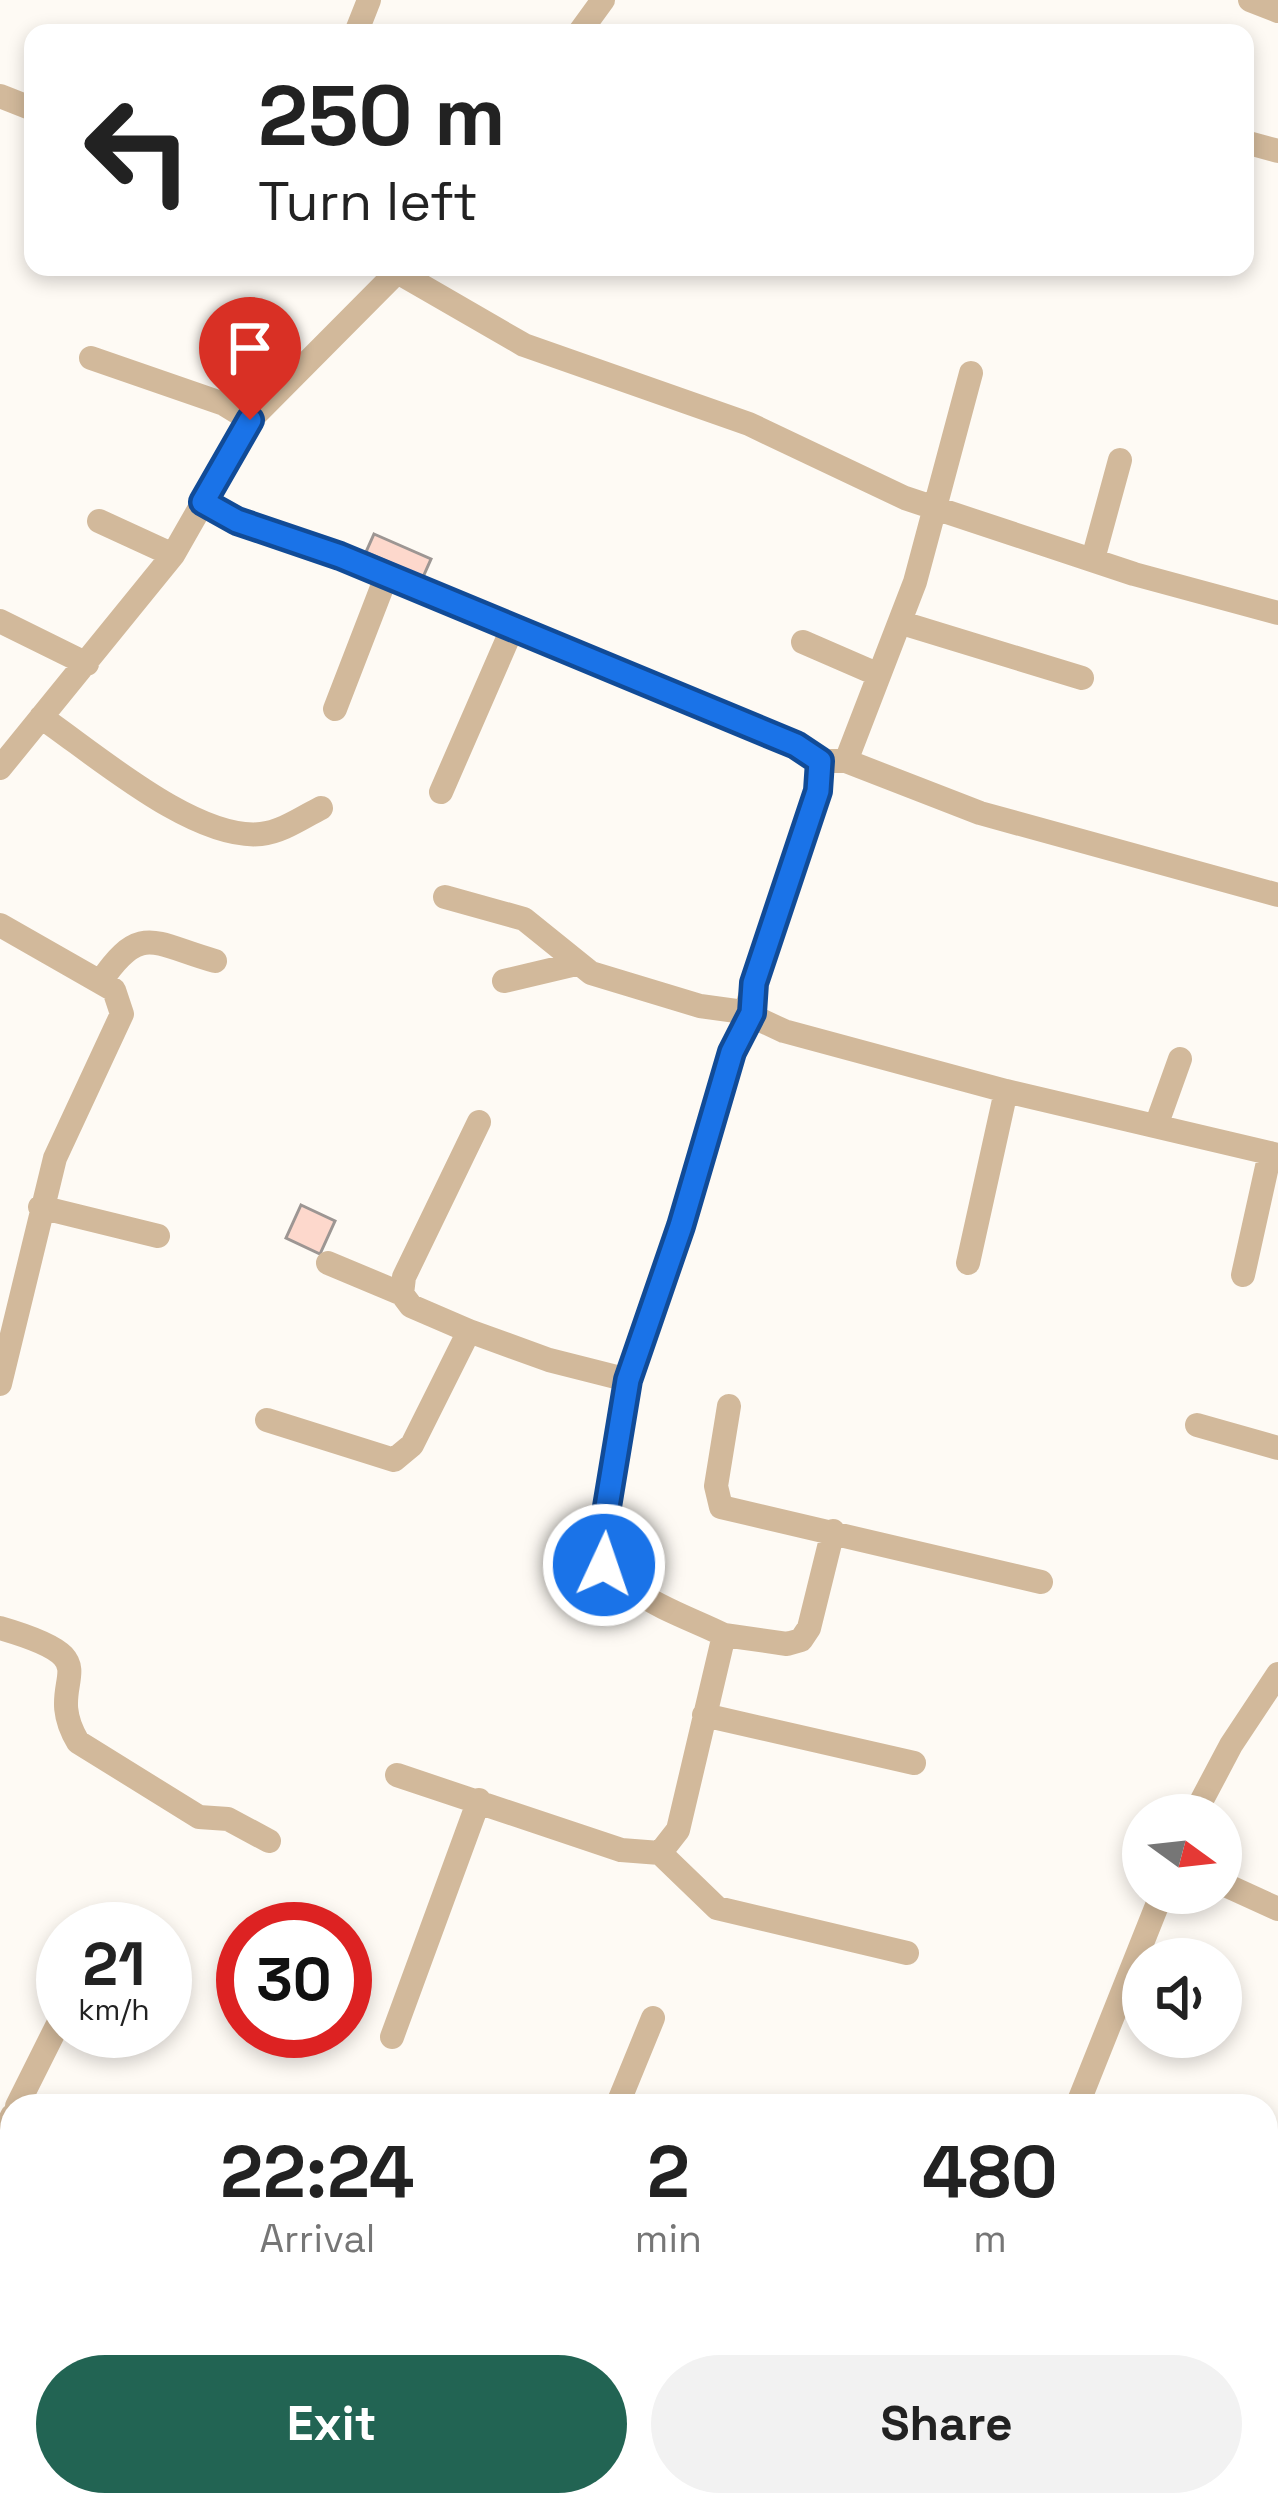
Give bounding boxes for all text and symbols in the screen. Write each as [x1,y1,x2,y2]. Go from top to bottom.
text: 250 m [258,62,506,170]
icon: left [60,72,216,228]
text: Turn left [258,167,478,236]
pin [199,297,301,420]
icon: arrive [217,315,283,381]
position arrow [541,1502,667,1628]
north arrow [1122,1794,1242,1914]
map controls [1122,1794,1242,2058]
speed limit sign: 30 [216,1902,372,2058]
text: 21 [83,1926,145,2003]
button: sound [1122,1938,1242,2058]
text: km/h [78,1990,150,2029]
text: 22:24 [220,2126,415,2218]
text: 2 [647,2126,690,2218]
text: 480 [922,2126,1058,2218]
text: Arrival [259,2214,375,2263]
text: min [635,2214,702,2263]
text: m [973,2214,1007,2263]
button: Exit [36,2355,627,2493]
button: Share [651,2355,1242,2493]

